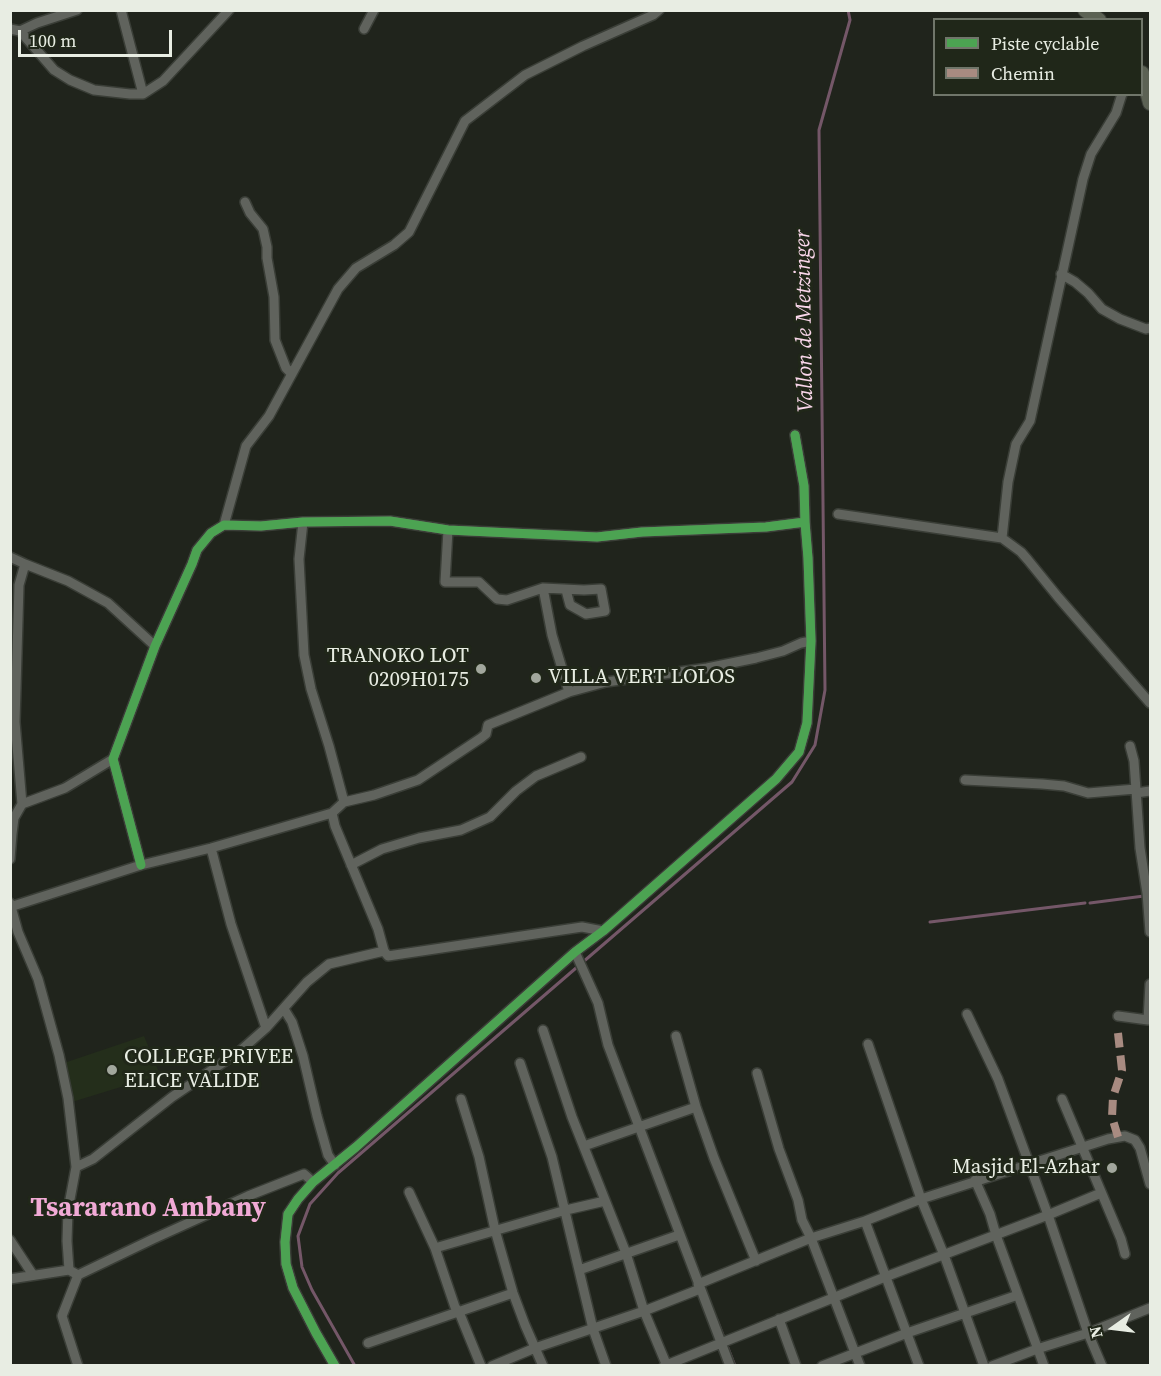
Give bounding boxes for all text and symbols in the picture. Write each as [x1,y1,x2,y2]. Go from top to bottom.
scale bar [21,18,176,56]
legend [933,18,1143,96]
text: 100 m [29,28,76,53]
text: Piste cyclable [991,31,1100,56]
text: Chemin [991,61,1055,86]
water label: Vallon de Metzinger [790,229,820,413]
place label: TRANOKO LOT 0209H0175 [327,644,469,694]
marker: TRANOKO LOT 0209H0175 [474,662,488,676]
place label: VILLA VERT LOLOS [548,665,735,691]
marker: VILLA VERT LOLOS [529,671,543,685]
place label: COLLEGE PRIVEE ELICE VALIDE [124,1045,293,1095]
marker: COLLEGE PRIVEE ELICE VALIDE [105,1063,119,1077]
place label: Masjid El-Azhar [952,1155,1100,1181]
marker: Masjid El-Azhar [1105,1161,1119,1175]
district label: Tsararano Ambany [30,1193,266,1225]
north arrow [1083,1298,1143,1358]
text: N [1083,1324,1108,1341]

